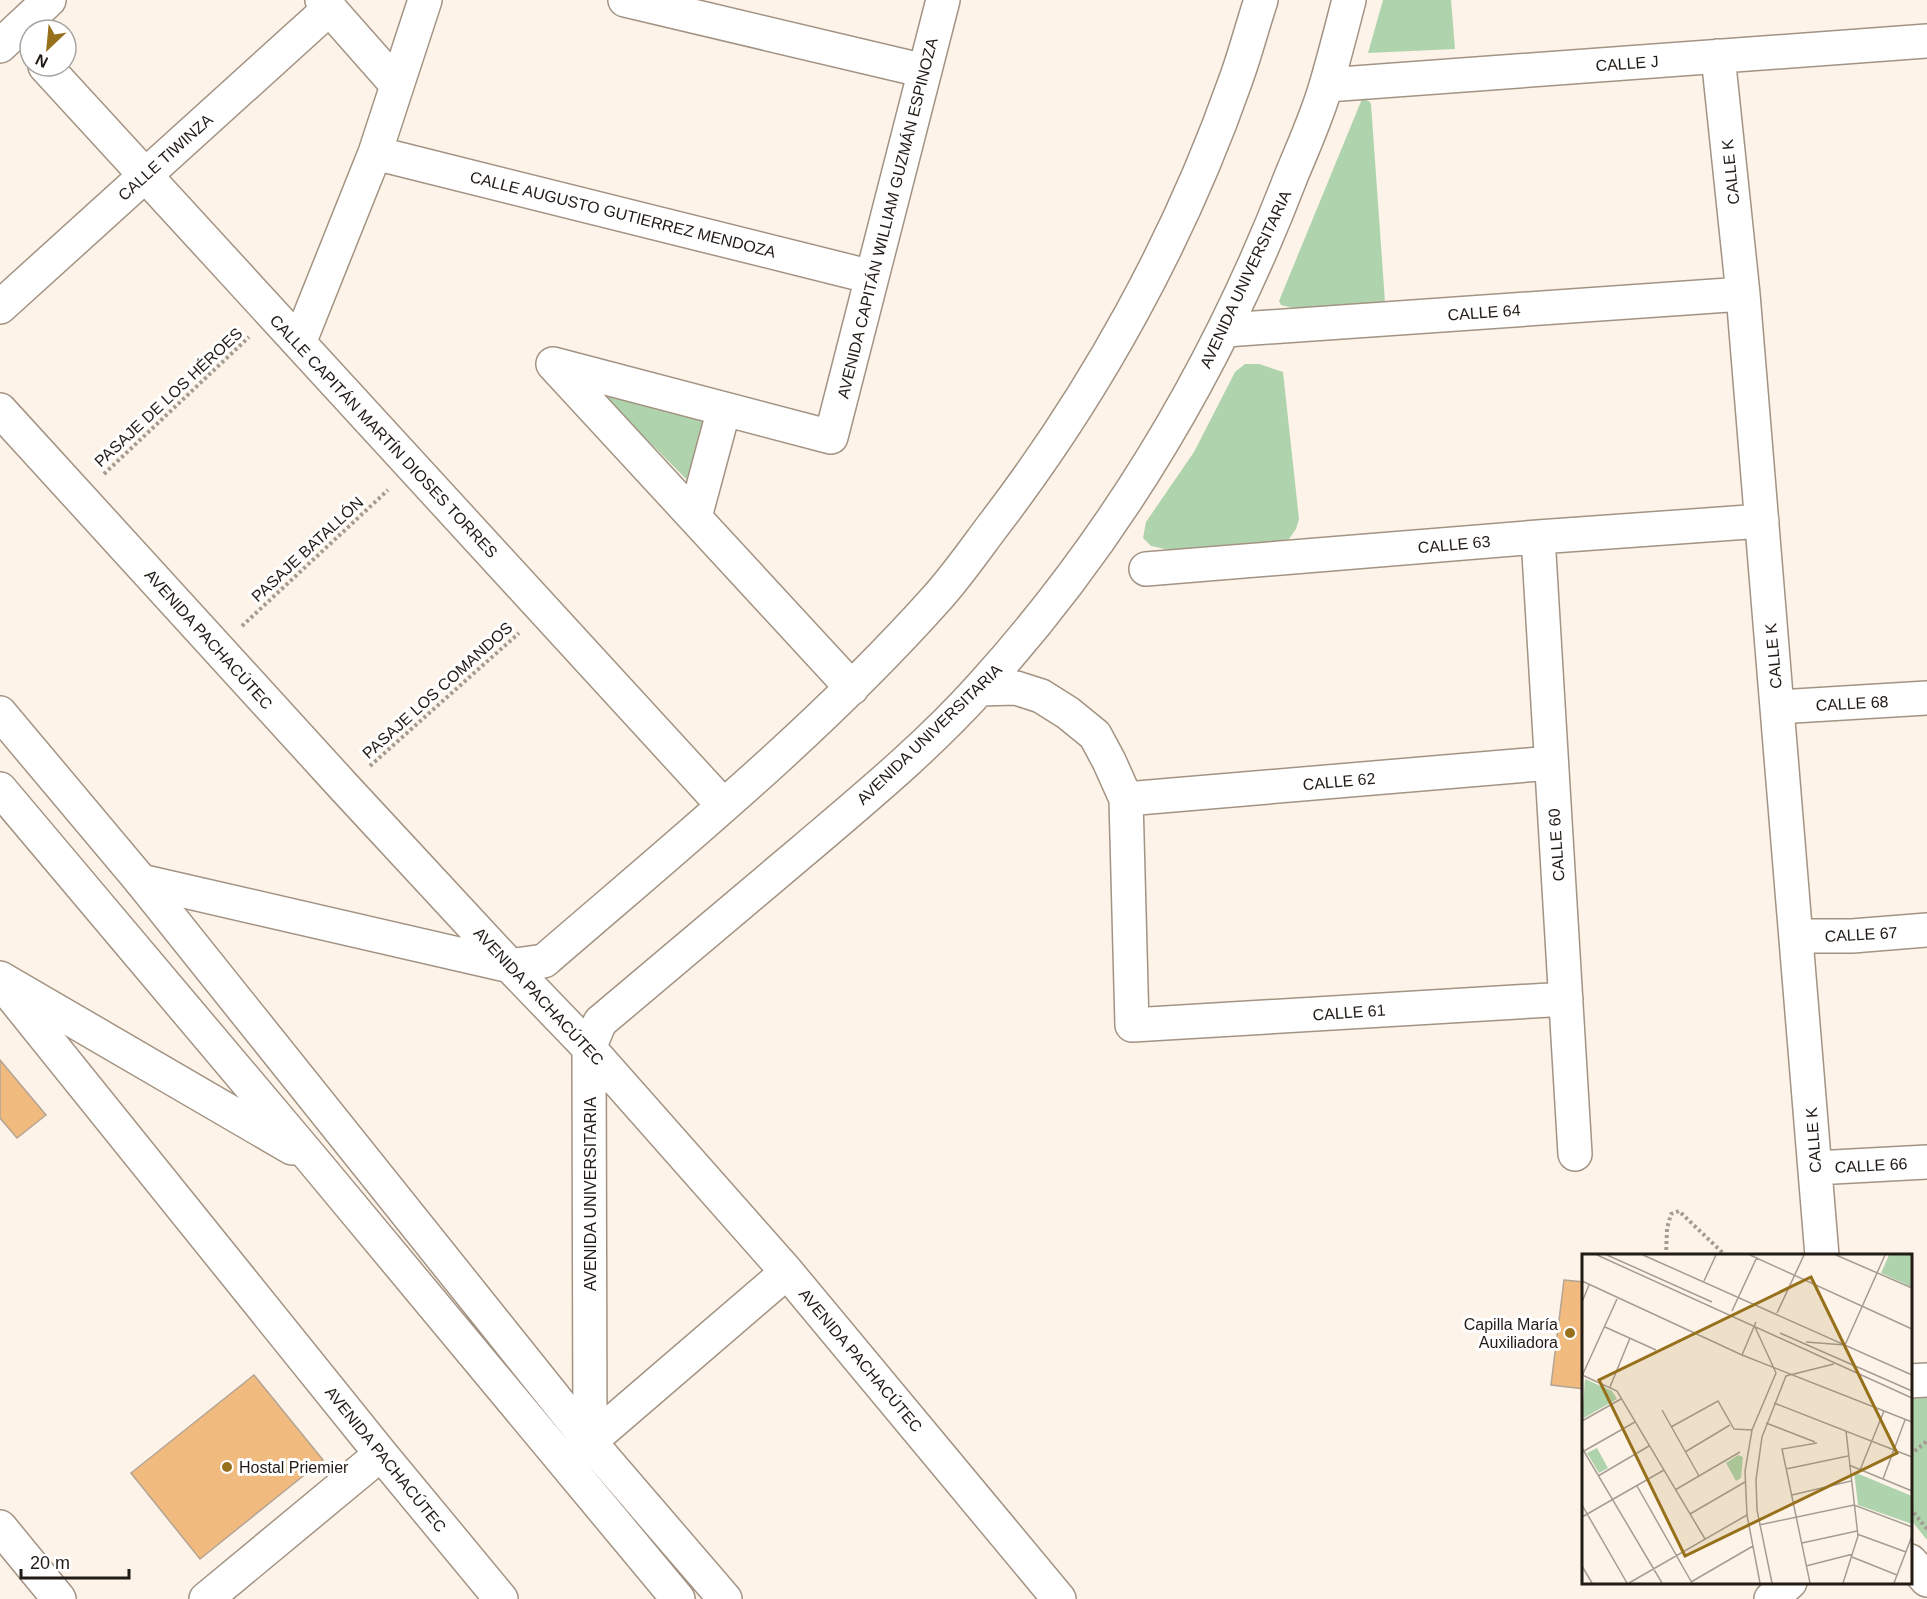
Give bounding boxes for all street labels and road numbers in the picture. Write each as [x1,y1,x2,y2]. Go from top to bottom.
street label: AVENIDA CAPITÁN WILLIAM GUZMÁN ESPINOZA [833,35,941,400]
street label: CALLE J [1595,53,1659,74]
street label: CALLE TIWINZA [115,110,216,204]
street label: CALLE K [1719,138,1742,206]
street label: CALLE AUGUSTO GUTIERREZ MENDOZA [468,168,778,261]
street label: AVENIDA UNIVERSITARIA [1197,187,1294,371]
street label: CALLE 64 [1447,301,1521,324]
street label: CALLE CAPITÁN MARTÍN DIOSES TORRES [266,311,502,561]
street label: PASAJE DE LOS HÉROES [90,324,246,470]
street label: PASAJE BATALLÓN [248,493,366,605]
street label: CALLE 63 [1417,533,1491,556]
street label: AVENIDA PACHACÚTEC [142,565,276,713]
street label: PASAJE LOS COMANDOS [359,619,516,762]
street label: CALLE K [1762,622,1785,689]
street label: AVENIDA UNIVERSITARIA [854,661,1005,808]
street label: CALLE 68 [1815,693,1889,714]
street label: CALLE 62 [1302,770,1376,793]
street label: CALLE 60 [1545,808,1568,882]
street label: AVENIDA PACHACÚTEC [470,923,608,1069]
street label: CALLE 67 [1824,924,1898,945]
street label: CALLE 61 [1312,1001,1386,1024]
street label: AVENIDA UNIVERSITARIA [582,1097,599,1291]
street label: CALLE K [1803,1106,1824,1173]
street label: CALLE 66 [1834,1155,1908,1176]
street label: AVENIDA PACHACÚTEC [796,1285,926,1435]
street label: AVENIDA PACHACÚTEC [322,1383,450,1535]

